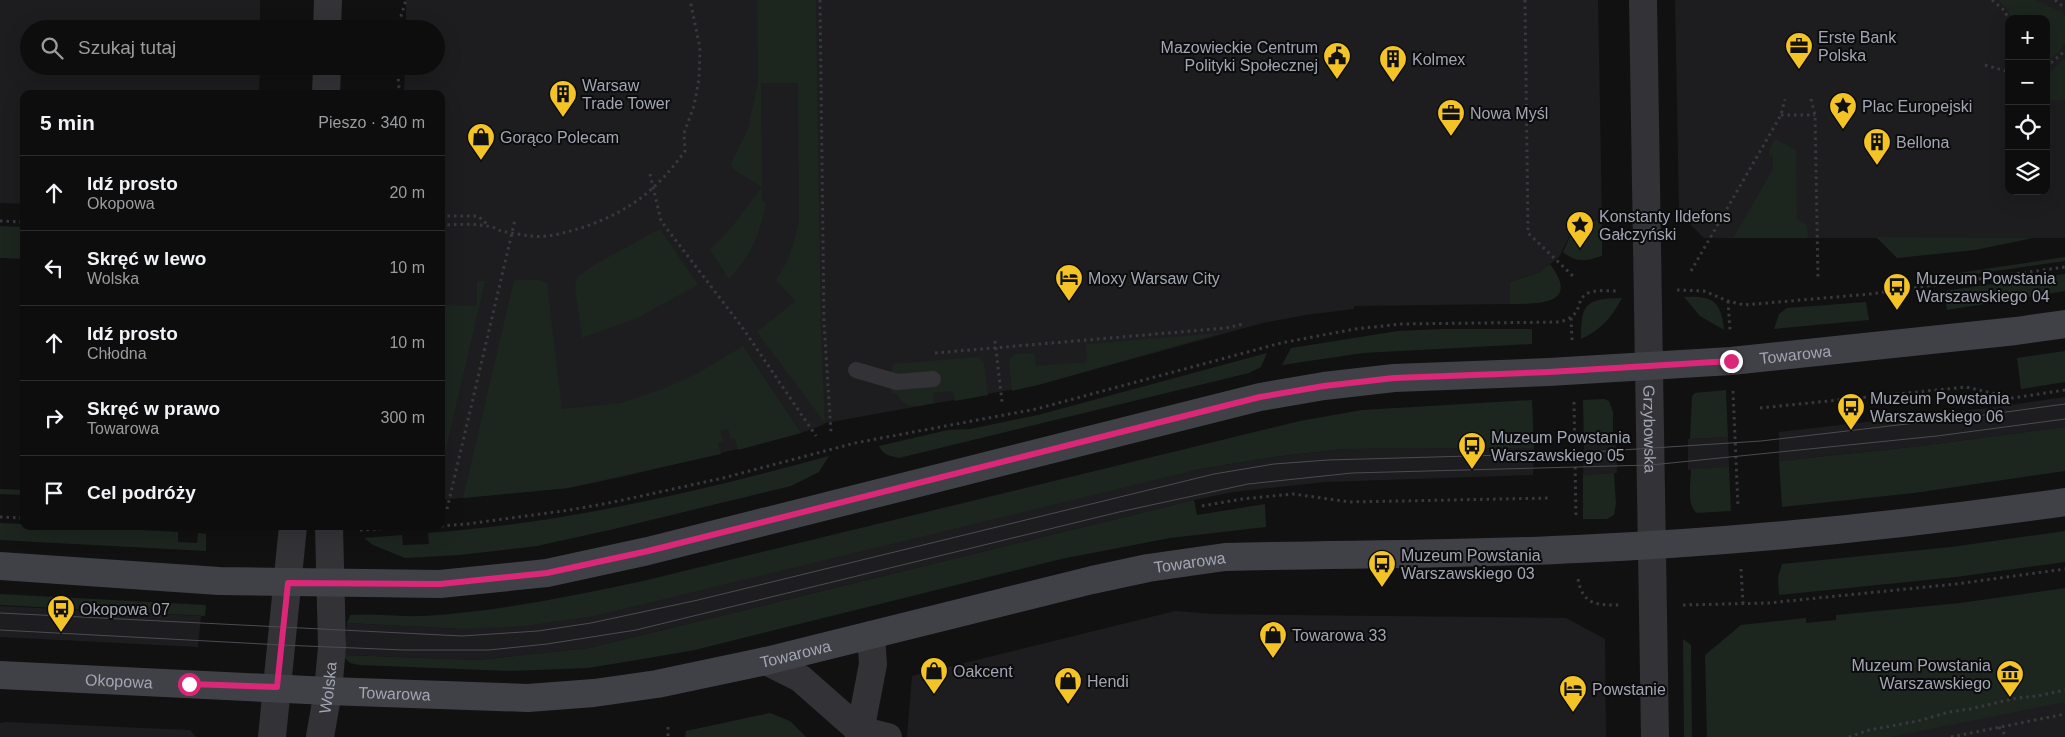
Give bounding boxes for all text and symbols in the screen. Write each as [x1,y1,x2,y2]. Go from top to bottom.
map controls [2005,15,2050,195]
button: + [2005,15,2050,60]
search box [20,20,445,75]
place label: Erste Bank Polska [1818,29,1897,64]
office icon: Erste Bank Polska [1784,31,1814,70]
icon: search [38,34,66,62]
text: Szukaj tutaj [78,37,176,58]
place label: Mazowieckie Centrum Polityki Społecznej [1161,39,1318,74]
public building icon: Mazowieckie Centrum Polityki Społecznej [1322,41,1352,80]
building icon: Kolmex [1378,44,1408,83]
place label: Kolmex [1412,51,1465,68]
button: − [2005,60,2050,105]
place label: Warsaw Trade Tower [582,77,671,112]
building icon: Warsaw Trade Tower [548,79,578,118]
place icon: Plac Europejski [1828,91,1858,130]
office icon: Nowa Myśl [1436,98,1466,137]
place label: Plac Europejski [1862,98,1972,115]
place label: Nowa Myśl [1470,105,1548,122]
button: locate [2005,105,2050,150]
text: 5 min [40,111,95,134]
text: Pieszo · 340 m [318,114,425,131]
shop icon: Gorąco Polecam [466,122,496,161]
building icon: Bellona [1862,127,1892,166]
place label: Gorąco Polecam [500,129,619,146]
place label: Bellona [1896,134,1949,151]
button: layers [2005,150,2050,195]
text: Idź prosto [87,173,178,194]
icon: ahead [40,179,68,207]
text: 20 m [389,184,425,201]
text: Okopowa [87,195,155,212]
place label: Konstanty Ildefons Gałczyński [1599,208,1731,243]
place icon: Konstanty Ildefons Gałczyński [1565,210,1595,249]
text: Skręć w lewo [87,248,206,269]
icon: left [40,254,68,282]
text: 10 m [389,259,425,276]
hotel icon: Moxy Warsaw City [1054,263,1084,302]
text: Wolska [87,270,139,287]
place label: Moxy Warsaw City [1088,270,1220,287]
place label: Muzeum Powstania Warszawskiego 04 [1916,270,2056,305]
bus stop icon: Muzeum Powstania Warszawskiego 04 [1882,272,1912,311]
text: Idź prosto [87,323,178,344]
icon: ahead [40,329,68,357]
text: 10 m [389,334,425,351]
street label: Towarowa [1759,342,1832,366]
text: Chłodna [87,345,147,362]
route end [1720,350,1743,373]
street label: Grzybowska [1641,385,1659,473]
place label: Muzeum Powstania Warszawskiego 06 [1870,390,2010,425]
bus stop icon: Muzeum Powstania Warszawskiego 06 [1836,392,1866,431]
text: Skręć w prawo [87,398,220,419]
icon: right [40,404,68,432]
text: 300 m [381,409,425,426]
text: Towarowa [87,420,159,437]
place label: Muzeum Powstania Warszawskiego 05 [1491,429,1631,464]
bus stop icon: Muzeum Powstania Warszawskiego 05 [1457,431,1487,470]
icon: arrive [40,479,68,507]
text: Cel podróży [87,482,196,503]
place label: Muzeum Powstania Warszawskiego 03 [1401,547,1541,582]
street label: Towarowa [1153,549,1227,576]
bus stop icon: Muzeum Powstania Warszawskiego 03 [1367,549,1397,588]
bus stop icon: Okopowa 07 [46,594,76,633]
place label: Okopowa 07 [80,601,170,618]
shop icon: Towarowa 33 [1258,620,1288,659]
place label: Towarowa 33 [1292,627,1386,644]
street label: Towarowa [759,637,832,671]
shop icon: Oakcent [919,656,949,695]
place label: Muzeum Powstania Warszawskiego [1851,657,1991,692]
museum icon: Muzeum Powstania Warszawskiego [1995,659,2025,698]
street label: Wolska [316,661,339,715]
place label: Oakcent [953,663,1013,680]
shop icon: Hendi [1053,666,1083,705]
street label: Okopowa [85,671,153,691]
route start [178,673,201,696]
place label: Hendi [1087,673,1129,690]
hotel icon: Powstanie [1558,674,1588,713]
place label: Powstanie [1592,681,1666,698]
street label: Towarowa [358,684,431,703]

